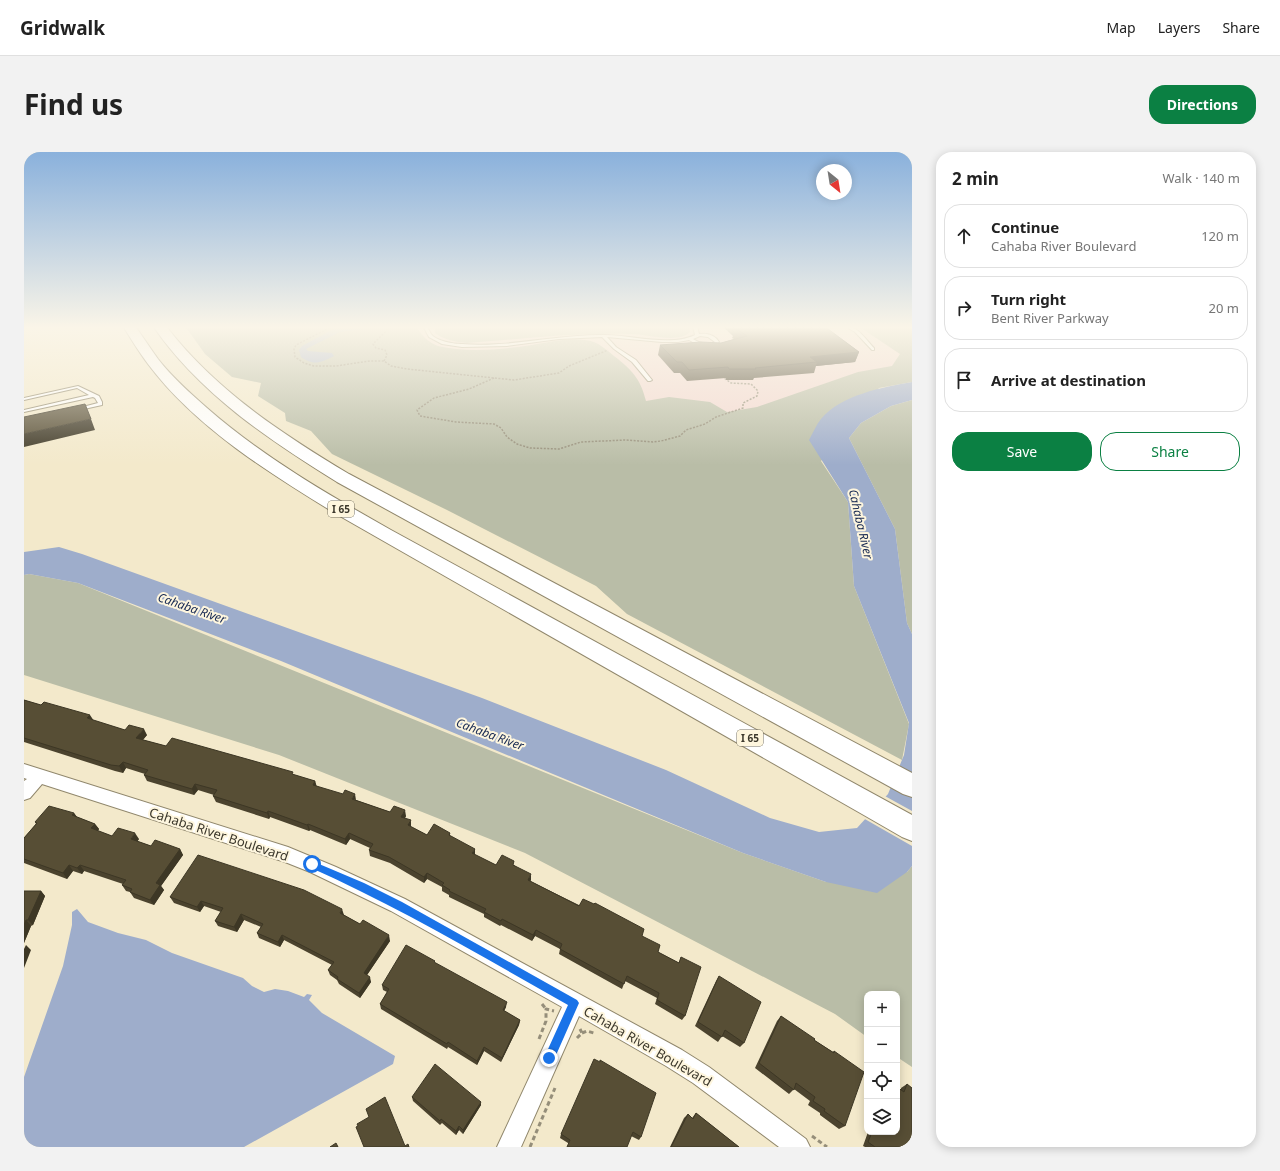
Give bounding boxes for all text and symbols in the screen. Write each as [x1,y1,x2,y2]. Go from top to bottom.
text: Gridwalk [20,15,105,41]
text: Map [1107,18,1136,37]
text: Layers [1158,18,1200,37]
text: Share [1222,18,1260,37]
text: Find us [24,85,123,123]
button: Directions [1149,85,1256,124]
north arrow [816,164,852,200]
text: 2 min [952,167,999,190]
text: Walk · 140 m [1162,169,1240,187]
text: Continue [991,217,1059,237]
icon: ahead [953,225,975,247]
text: 120 m [1201,227,1239,245]
text: Cahaba River Boulevard [991,237,1136,255]
text: Turn right [991,289,1066,309]
icon: right [953,297,975,319]
text: 20 m [1209,299,1239,317]
text: Bent River Parkway [991,309,1109,327]
icon: arrive [953,369,975,391]
text: Arrive at destination [991,370,1146,390]
button: Save [952,432,1092,471]
button: Share [1100,432,1240,471]
water label: Cahaba River [845,488,878,562]
road number: I 65 [328,501,354,517]
water label: Cahaba River [156,588,229,628]
water label: Cahaba River [454,714,527,755]
road number: I 65 [737,730,763,746]
street label: Cahaba River Boulevard [147,803,291,865]
route start [303,855,321,873]
map controls [864,991,900,1135]
button: + [864,991,900,1027]
street label: Cahaba River Boulevard [581,1002,715,1090]
button: − [864,1027,900,1063]
route end [540,1049,558,1067]
button: locate [864,1063,900,1099]
button: layers [864,1099,900,1135]

